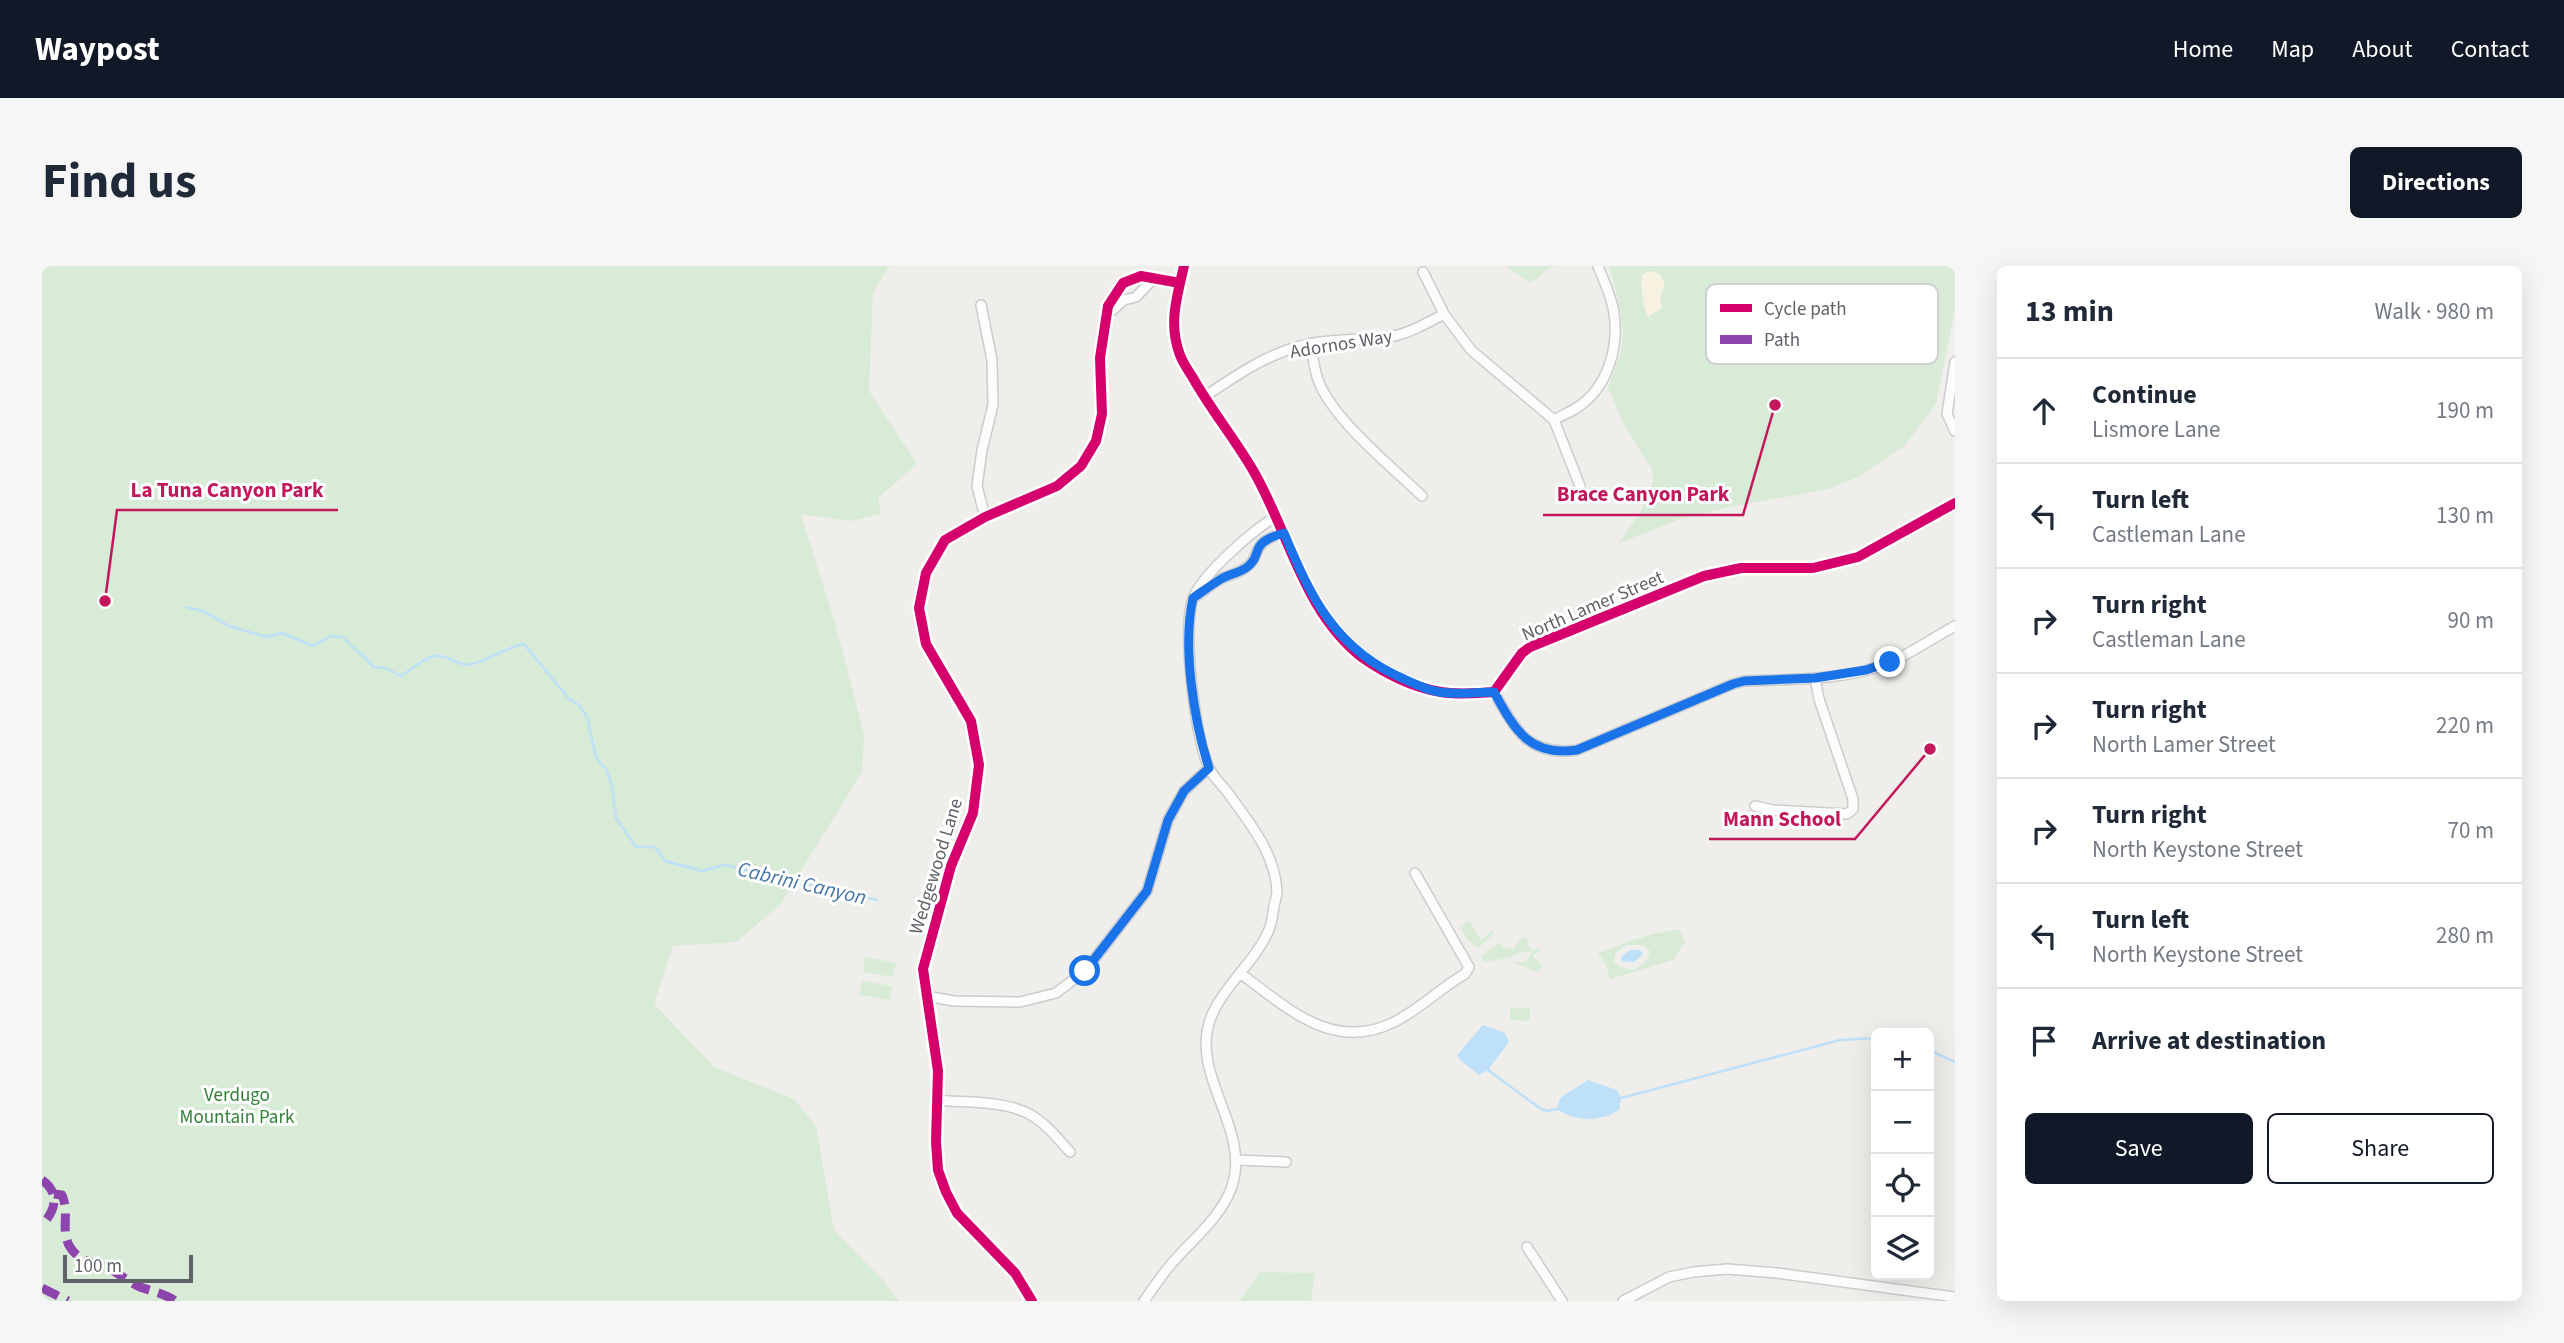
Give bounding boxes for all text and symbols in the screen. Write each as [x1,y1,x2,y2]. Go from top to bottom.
text: Waypost [35,26,160,73]
text: Home [2173,32,2233,67]
text: Map [2271,32,2314,67]
text: About [2352,32,2413,67]
text: Contact [2451,32,2529,67]
text: Find us [42,147,197,217]
button: Directions [2350,147,2522,218]
legend [1706,284,1938,364]
text: 13 min [2025,290,2114,333]
text: Walk · 980 m [2375,295,2494,328]
text: Cycle path [1764,296,1846,323]
street label: Adornos Way [1288,323,1394,366]
text: Path [1764,327,1800,354]
text: Continue [2092,376,2197,413]
icon: ahead [2025,392,2063,430]
text: 190 m [2436,394,2494,427]
text: Lismore Lane [2092,413,2221,446]
callout: La Tuna Canyon Park [117,468,338,510]
callout: Brace Canyon Park [1543,473,1743,515]
text: La Tuna Canyon Park [131,475,324,505]
text: Brace Canyon Park [1557,479,1730,509]
text: Turn left [2092,481,2189,518]
icon: left [2025,497,2063,535]
text: 130 m [2436,499,2494,532]
text: Castleman Lane [2092,518,2246,551]
street label: North Lamer Street [1517,564,1668,648]
text: Turn right [2092,586,2207,623]
icon: right [2025,602,2063,640]
text: 90 m [2447,604,2494,637]
text: Castleman Lane [2092,623,2246,656]
route end [1874,646,1905,677]
text: Turn right [2092,691,2207,728]
icon: right [2025,707,2063,745]
text: 220 m [2436,709,2494,742]
text: North Lamer Street [2092,728,2276,761]
street label: Wedgewood Lane [903,795,970,938]
text: Turn right [2092,796,2207,833]
callout: Mann School [1709,797,1855,839]
text: Mann School [1723,804,1841,834]
icon: right [2025,812,2063,850]
text: 70 m [2447,814,2494,847]
text: North Keystone Street [2092,833,2303,866]
water label: Cabrini Canyon [735,854,869,912]
text: Turn left [2092,901,2189,938]
icon: left [2025,917,2063,955]
text: 280 m [2436,919,2494,952]
text: North Keystone Street [2092,938,2303,971]
route start [1069,955,1100,986]
icon: arrive [2025,1022,2063,1060]
text: Arrive at destination [2092,1022,2326,1059]
map controls [1871,1028,1934,1280]
button: + [1871,1028,1934,1091]
park label: Verdugo Mountain Park [180,1082,295,1131]
button: − [1871,1091,1934,1154]
button: Save [2025,1113,2253,1184]
button: Share [2267,1113,2494,1184]
button: locate [1871,1154,1934,1217]
button: layers [1871,1217,1934,1280]
scale bar [63,1252,192,1284]
text: 100 m [74,1253,122,1280]

